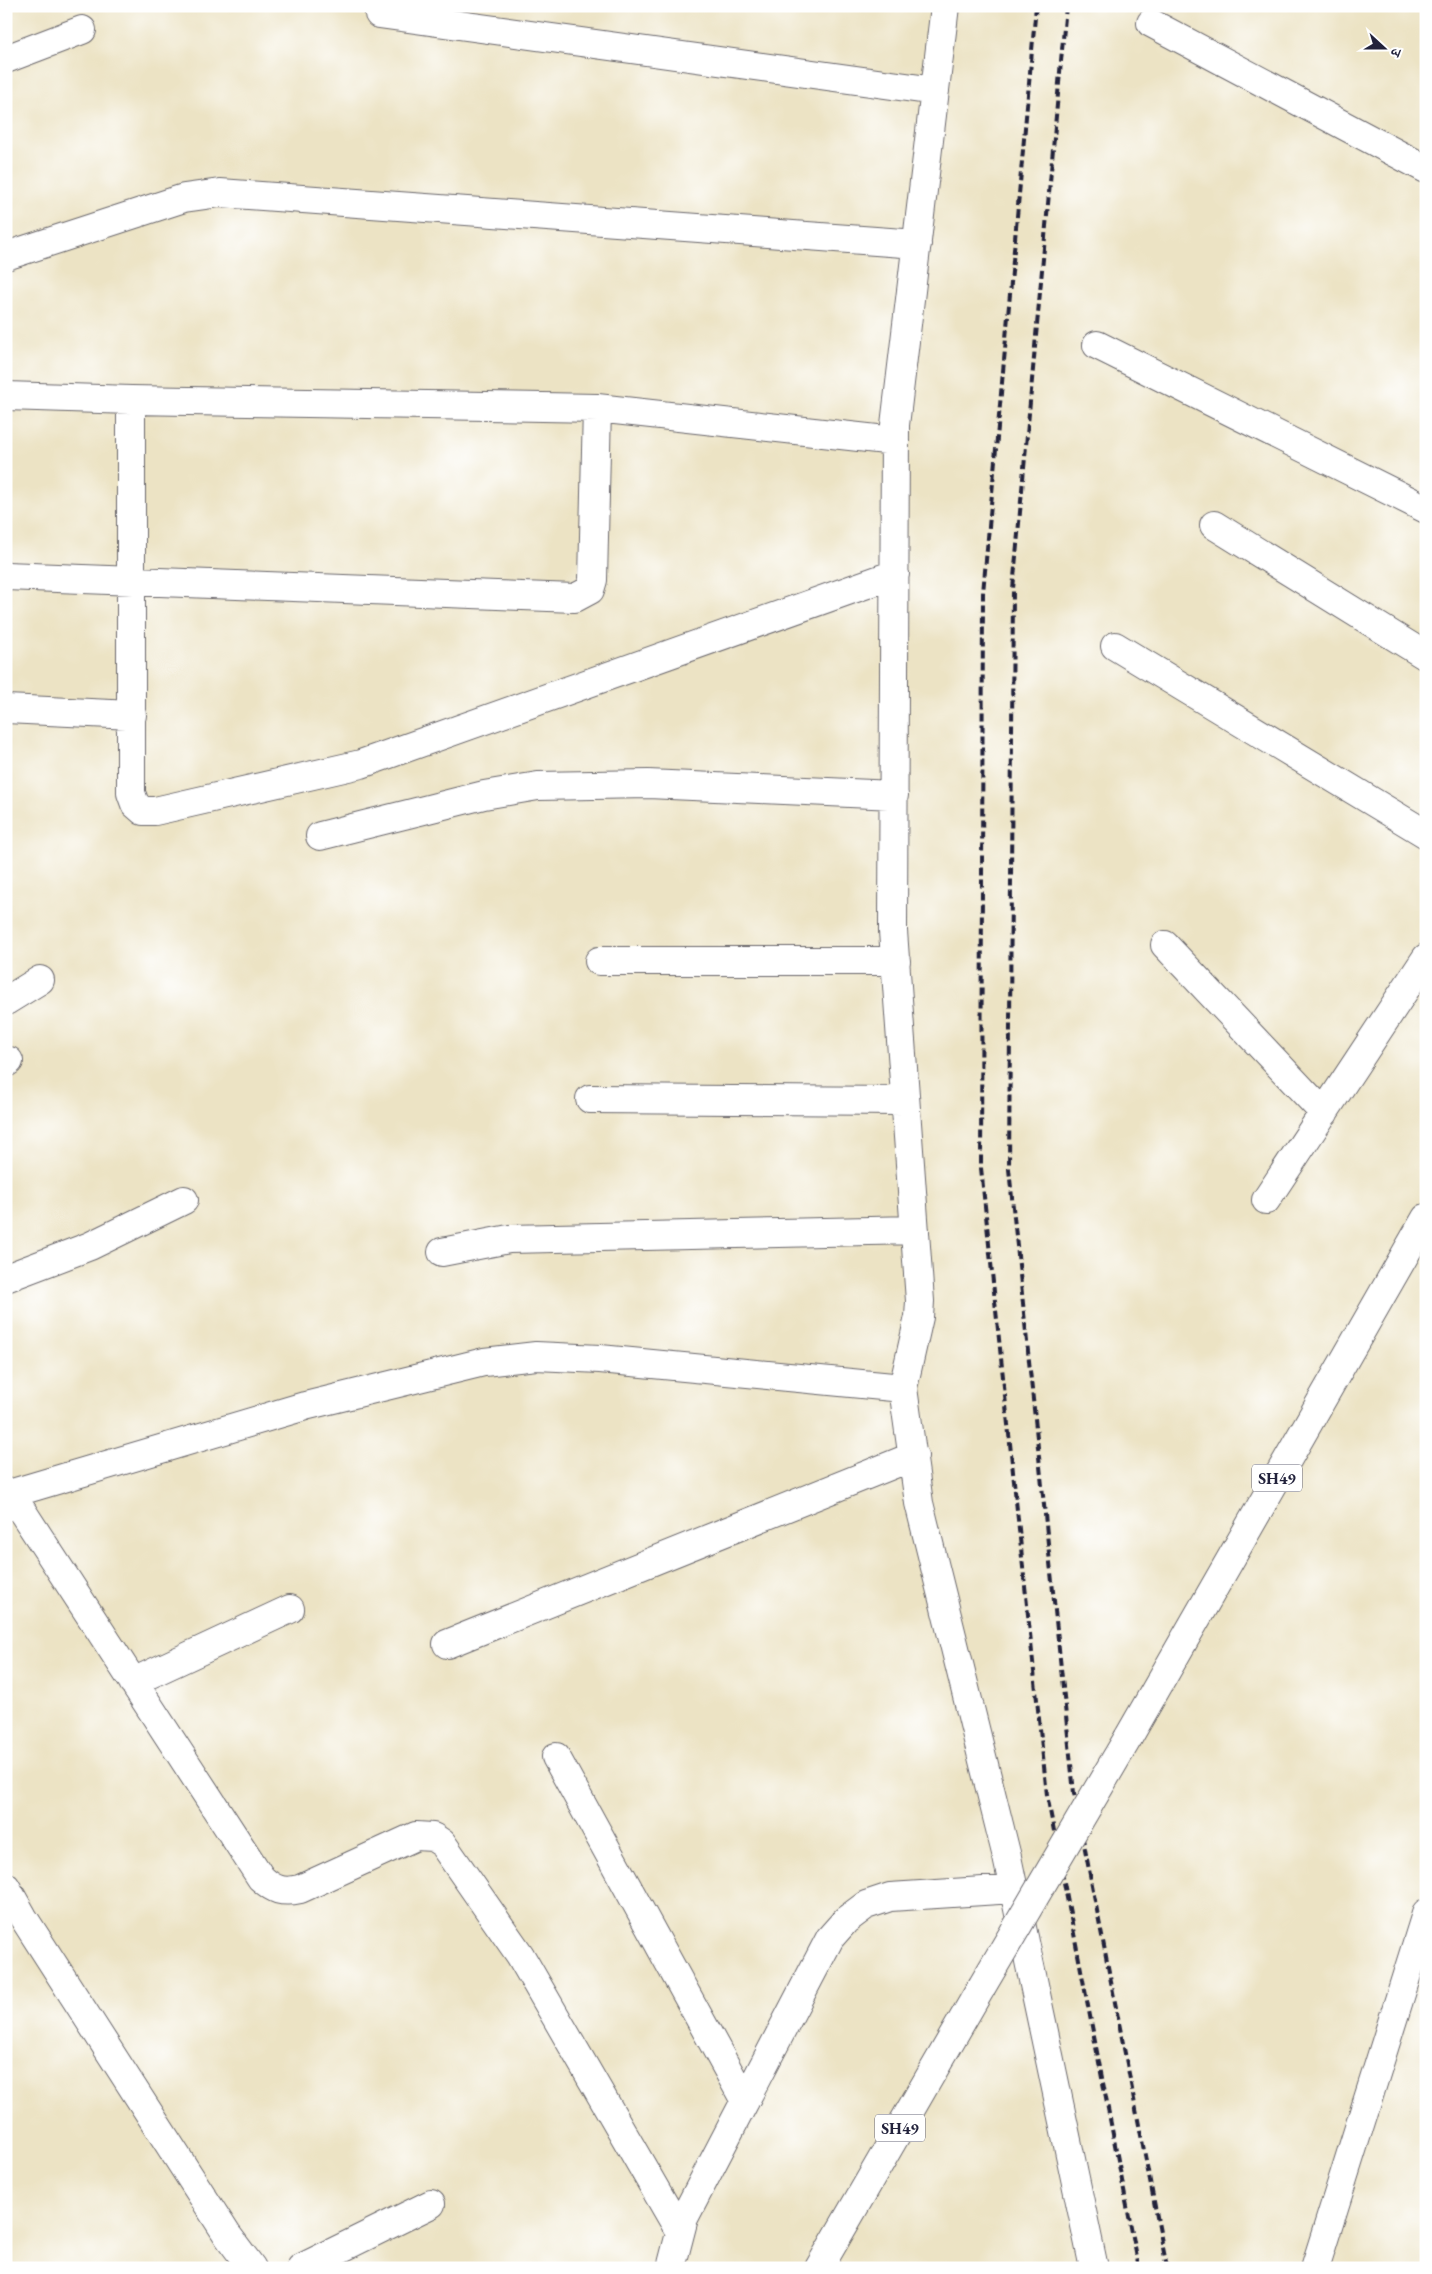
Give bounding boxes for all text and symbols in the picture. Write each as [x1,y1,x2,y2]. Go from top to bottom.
north arrow [1360,22,1410,72]
text: उ [1386,45,1406,60]
road number: SH49 [1252,1465,1302,1492]
road number: SH49 [875,2114,925,2142]

